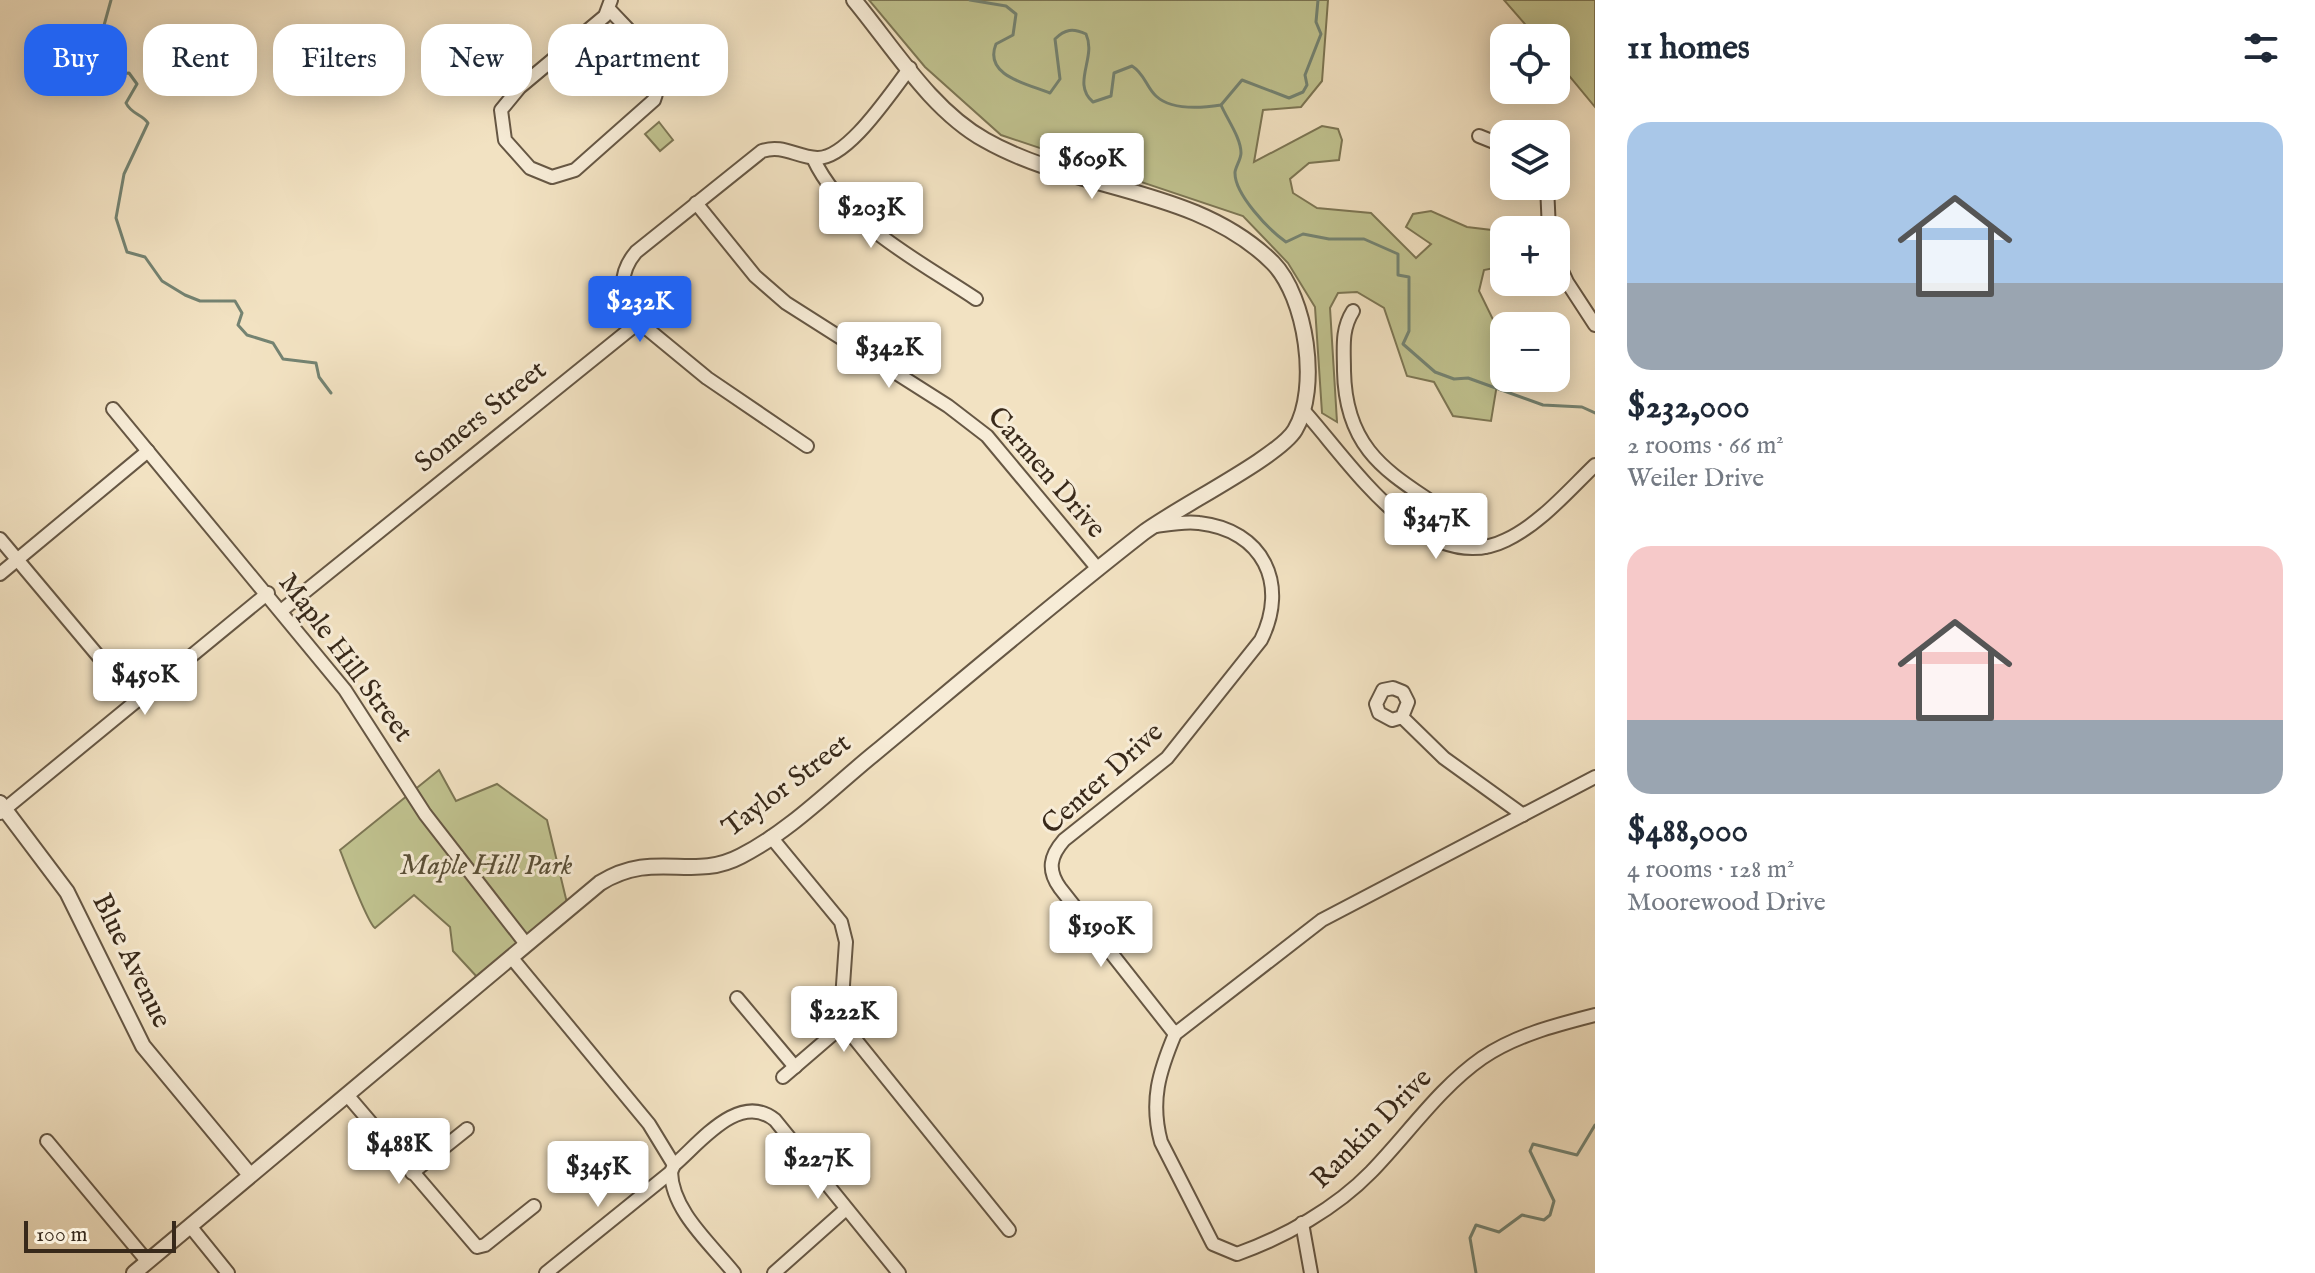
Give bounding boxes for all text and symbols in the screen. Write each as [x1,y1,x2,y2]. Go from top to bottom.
chip: Buy [24,24,127,96]
chip: Rent [143,24,257,96]
chip: Filters [273,24,405,96]
chip: New [421,24,532,96]
chip: Apartment [548,24,728,96]
map controls [1490,24,1570,392]
button: locate [1490,24,1570,104]
icon: filters [2239,26,2283,70]
text: 11 homes [1627,27,1750,70]
button: layers [1490,120,1570,200]
pin: $609K [1036,133,1148,201]
text: $609K [1058,142,1126,175]
icon: home [1883,174,2027,318]
pin: $203K [815,182,927,250]
text: $203K [837,191,905,224]
button: + [1490,216,1570,296]
pin: $232K [584,276,696,344]
text: $232K [606,285,674,318]
button: − [1490,312,1570,392]
pin: $342K [833,322,945,390]
text: $342K [855,331,923,364]
street label: Somers Street [408,353,554,481]
text: $232,000 [1627,386,1750,429]
street label: Carmen Drive [979,400,1113,546]
text: 2 rooms · 66 m² [1627,429,1784,462]
text: Weiler Drive [1627,462,1764,495]
pin: $347K [1380,493,1492,561]
text: $347K [1402,502,1470,535]
street label: Maple Hill Street [270,567,420,750]
icon: home [1883,598,2027,742]
pin: $450K [89,649,201,717]
text: $450K [111,658,179,691]
street label: Center Drive [1035,715,1171,843]
street label: Taylor Street [716,726,859,846]
text: $488,000 [1627,810,1748,853]
park label: Maple Hill Park [400,849,572,884]
text: 4 rooms · 128 m² [1627,853,1794,886]
text: Moorewood Drive [1627,886,1826,919]
street label: Blue Avenue [83,888,179,1034]
pin: $190K [1045,901,1157,969]
text: $190K [1067,910,1135,943]
pin: $222K [788,986,900,1054]
text: $222K [809,995,879,1028]
street label: Rankin Drive [1304,1061,1440,1197]
pin: $488K [343,1118,455,1186]
text: $488K [366,1127,432,1160]
pin: $227K [762,1133,874,1201]
pin: $345K [542,1141,654,1209]
text: $227K [783,1142,853,1175]
text: $345K [566,1150,630,1183]
scale bar [24,1217,176,1253]
text: 100 m [36,1221,88,1249]

